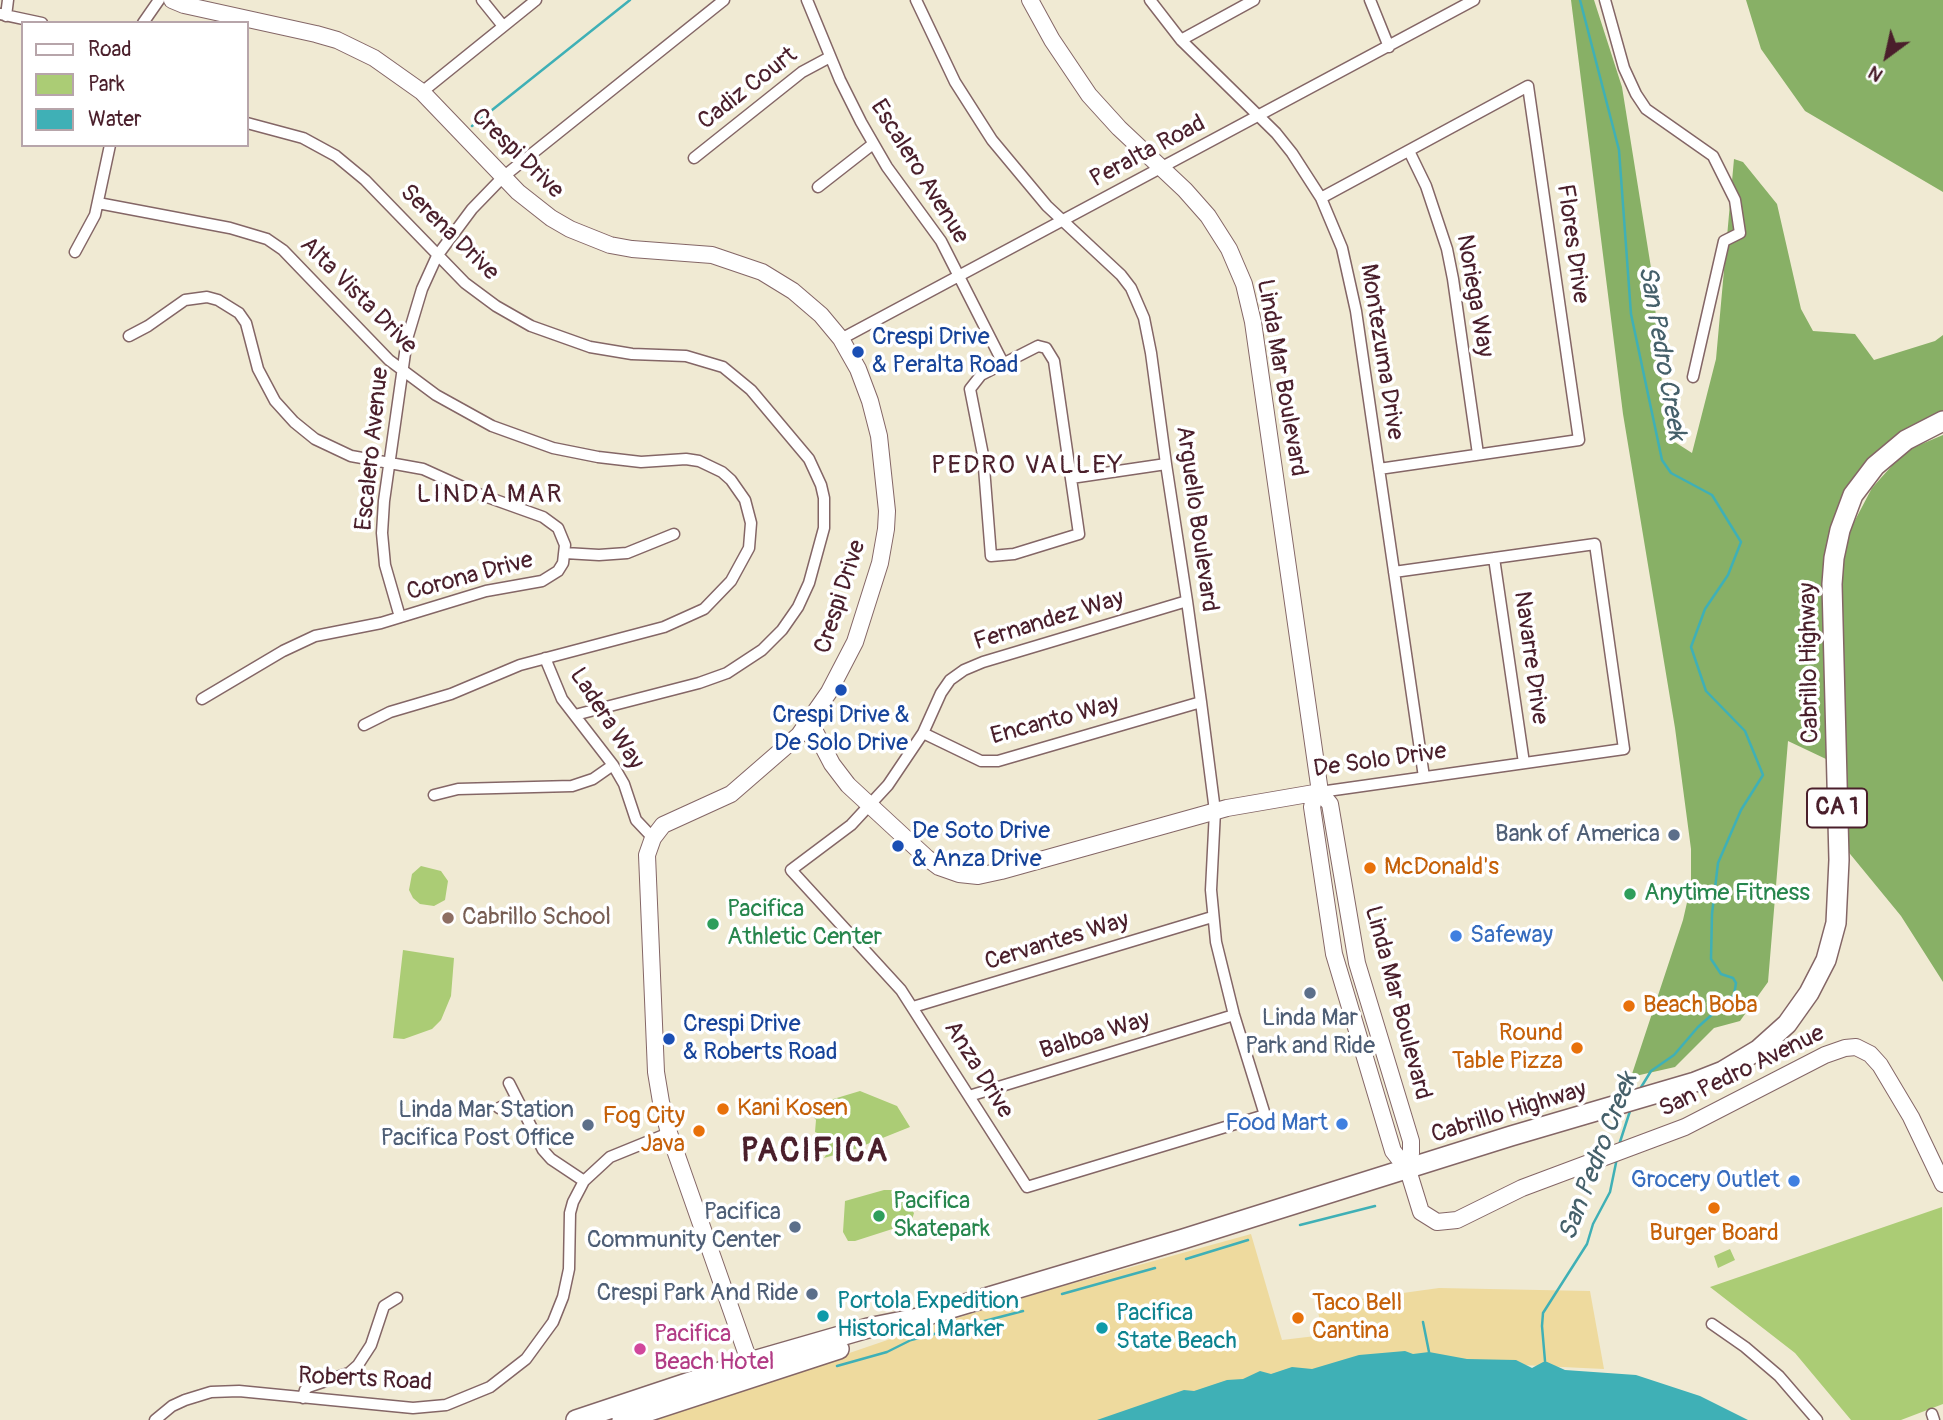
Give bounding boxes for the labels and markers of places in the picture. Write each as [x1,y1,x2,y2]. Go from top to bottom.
place label: Crespi Drive & Peralta Road [872,324,1018,380]
marker: Crespi Drive & Peralta Road [850,344,866,360]
marker: Crespi Drive & De Solo Drive [833,682,849,698]
place label: Crespi Drive & De Solo Drive [772,702,910,758]
place label: De Soto Drive & Anza Drive [912,818,1050,874]
place label: Bank of America [1495,821,1660,849]
marker: Bank of America [1666,827,1682,843]
marker: De Soto Drive & Anza Drive [890,838,906,854]
place label: McDonald's [1384,854,1499,882]
marker: McDonald's [1362,860,1378,876]
place label: Anytime Fitness [1644,880,1810,908]
marker: Anytime Fitness [1622,886,1638,902]
place label: Pacifica Athletic Center [727,896,882,952]
place label: Cabrillo School [462,904,611,932]
marker: Cabrillo School [440,910,456,926]
marker: Pacifica Athletic Center [705,916,721,932]
place label: Safeway [1470,922,1553,950]
marker: Safeway [1448,928,1464,944]
marker: Linda Mar Park and Ride [1302,985,1318,1001]
place label: Beach Boba [1643,992,1758,1020]
marker: Beach Boba [1621,998,1637,1014]
place label: Linda Mar Park and Ride [1245,1005,1375,1061]
place label: Crespi Drive & Roberts Road [683,1011,838,1067]
place label: Round Table Pizza [1452,1020,1563,1076]
marker: Crespi Drive & Roberts Road [661,1031,677,1047]
marker: Round Table Pizza [1569,1040,1585,1056]
place label: Kani Kosen [737,1095,848,1123]
place label: Linda Mar Station Pacifica Post Office [381,1097,574,1153]
marker: Kani Kosen [715,1101,731,1117]
place label: Fog City Java [603,1103,685,1159]
place label: Food Mart [1225,1110,1328,1138]
marker: Food Mart [1334,1116,1350,1132]
marker: Linda Mar Station Pacifica Post Office [580,1117,596,1133]
marker: Fog City Java [691,1123,707,1139]
place label: Grocery Outlet [1631,1167,1780,1195]
marker: Grocery Outlet [1786,1173,1802,1189]
place label: Pacifica Skatepark [893,1188,990,1244]
place label: Pacifica Community Center [587,1199,781,1255]
marker: Burger Board [1706,1200,1722,1216]
marker: Pacifica Skatepark [871,1208,887,1224]
marker: Pacifica Community Center [787,1219,803,1235]
place label: Burger Board [1649,1220,1779,1248]
place label: Crespi Park And Ride [596,1280,798,1308]
marker: Crespi Park And Ride [804,1286,820,1302]
place label: Portola Expedition Historical Marker [837,1288,1019,1344]
place label: Taco Bell Cantina [1312,1290,1402,1346]
place label: Pacifica State Beach [1116,1300,1237,1356]
marker: Portola Expedition Historical Marker [815,1308,831,1324]
marker: Taco Bell Cantina [1290,1310,1306,1326]
marker: Pacifica State Beach [1094,1320,1110,1336]
place label: Pacifica Beach Hotel [654,1321,775,1377]
marker: Pacifica Beach Hotel [632,1341,648,1357]

